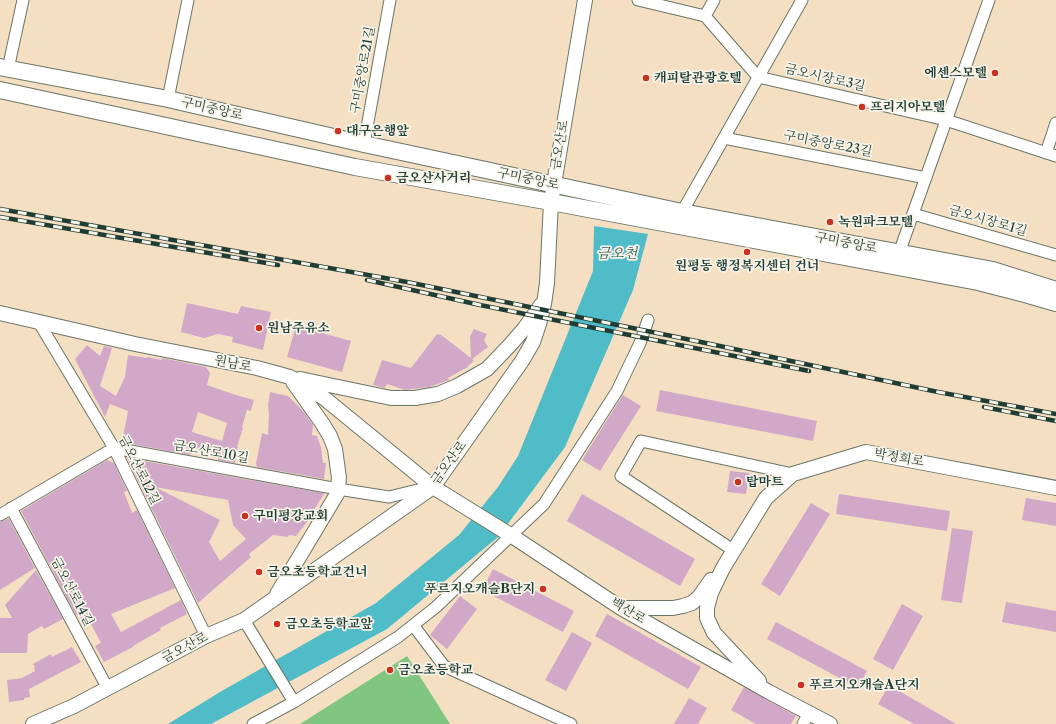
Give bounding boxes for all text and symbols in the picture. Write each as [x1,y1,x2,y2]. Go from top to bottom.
street label: 구미중앙로21길 [348,25,378,115]
street label: 금오시장로3길 [783,61,867,95]
place label: 에센스모텔 [924,65,987,81]
marker: 에센스모텔 [990,68,1000,78]
place label: 캐피탈관광호텔 [654,70,742,86]
marker: 캐피탈관광호텔 [641,73,651,83]
street label: 구미중앙로 [180,94,244,124]
place label: 프리지아모텔 [870,99,945,115]
marker: 프리지아모텔 [857,102,867,112]
street label: 금오산로 [548,119,572,171]
place label: 대구은행앞 [346,123,409,139]
marker: 대구은행앞 [333,126,343,136]
street label: 구미중앙로23길 [782,128,874,160]
street label: 구미중앙로 [496,165,560,193]
place label: 금오산사거리 [396,170,471,186]
marker: 금오산사거리 [383,173,393,183]
street label: 금오시장로1길 [947,202,1029,240]
place label: 녹원파크모텔 [838,214,913,230]
marker: 녹원파크모텔 [825,217,835,227]
street label: 구미중앙로 [814,229,878,257]
water label: 금오천 [597,246,637,262]
marker: 원평동 행정복지센터 건너 [742,247,752,257]
place label: 원평동 행정복지센터 건너 [675,258,819,274]
place label: 원남주유소 [267,320,330,336]
marker: 원남주유소 [254,323,264,333]
street label: 원남로 [213,353,253,375]
street label: 금오산로12길 [115,433,163,507]
street label: 금오산로10길 [172,438,250,466]
street label: 금오산로 [428,438,470,488]
street label: 박정희로 [873,446,925,470]
place label: 탑마트 [746,474,784,490]
marker: 탑마트 [733,477,743,487]
place label: 구미평강교회 [253,508,328,524]
marker: 구미평강교회 [240,511,250,521]
street label: 금오산로14길 [47,555,97,629]
place label: 금오초등학교건너 [267,564,367,580]
marker: 금오초등학교건너 [254,567,264,577]
place label: 푸르지오캐슬B단지 [425,581,535,597]
marker: 푸르지오캐슬B단지 [538,584,548,594]
street label: 백산로 [608,595,648,627]
place label: 금오초등학교앞 [285,616,373,632]
marker: 금오초등학교앞 [272,619,282,629]
street label: 금오산로 [159,629,211,667]
place label: 금오초등학교 [398,662,473,678]
marker: 금오초등학교 [385,665,395,675]
place label: 푸르지오캐슬A단지 [809,677,920,693]
marker: 푸르지오캐슬A단지 [796,680,806,690]

